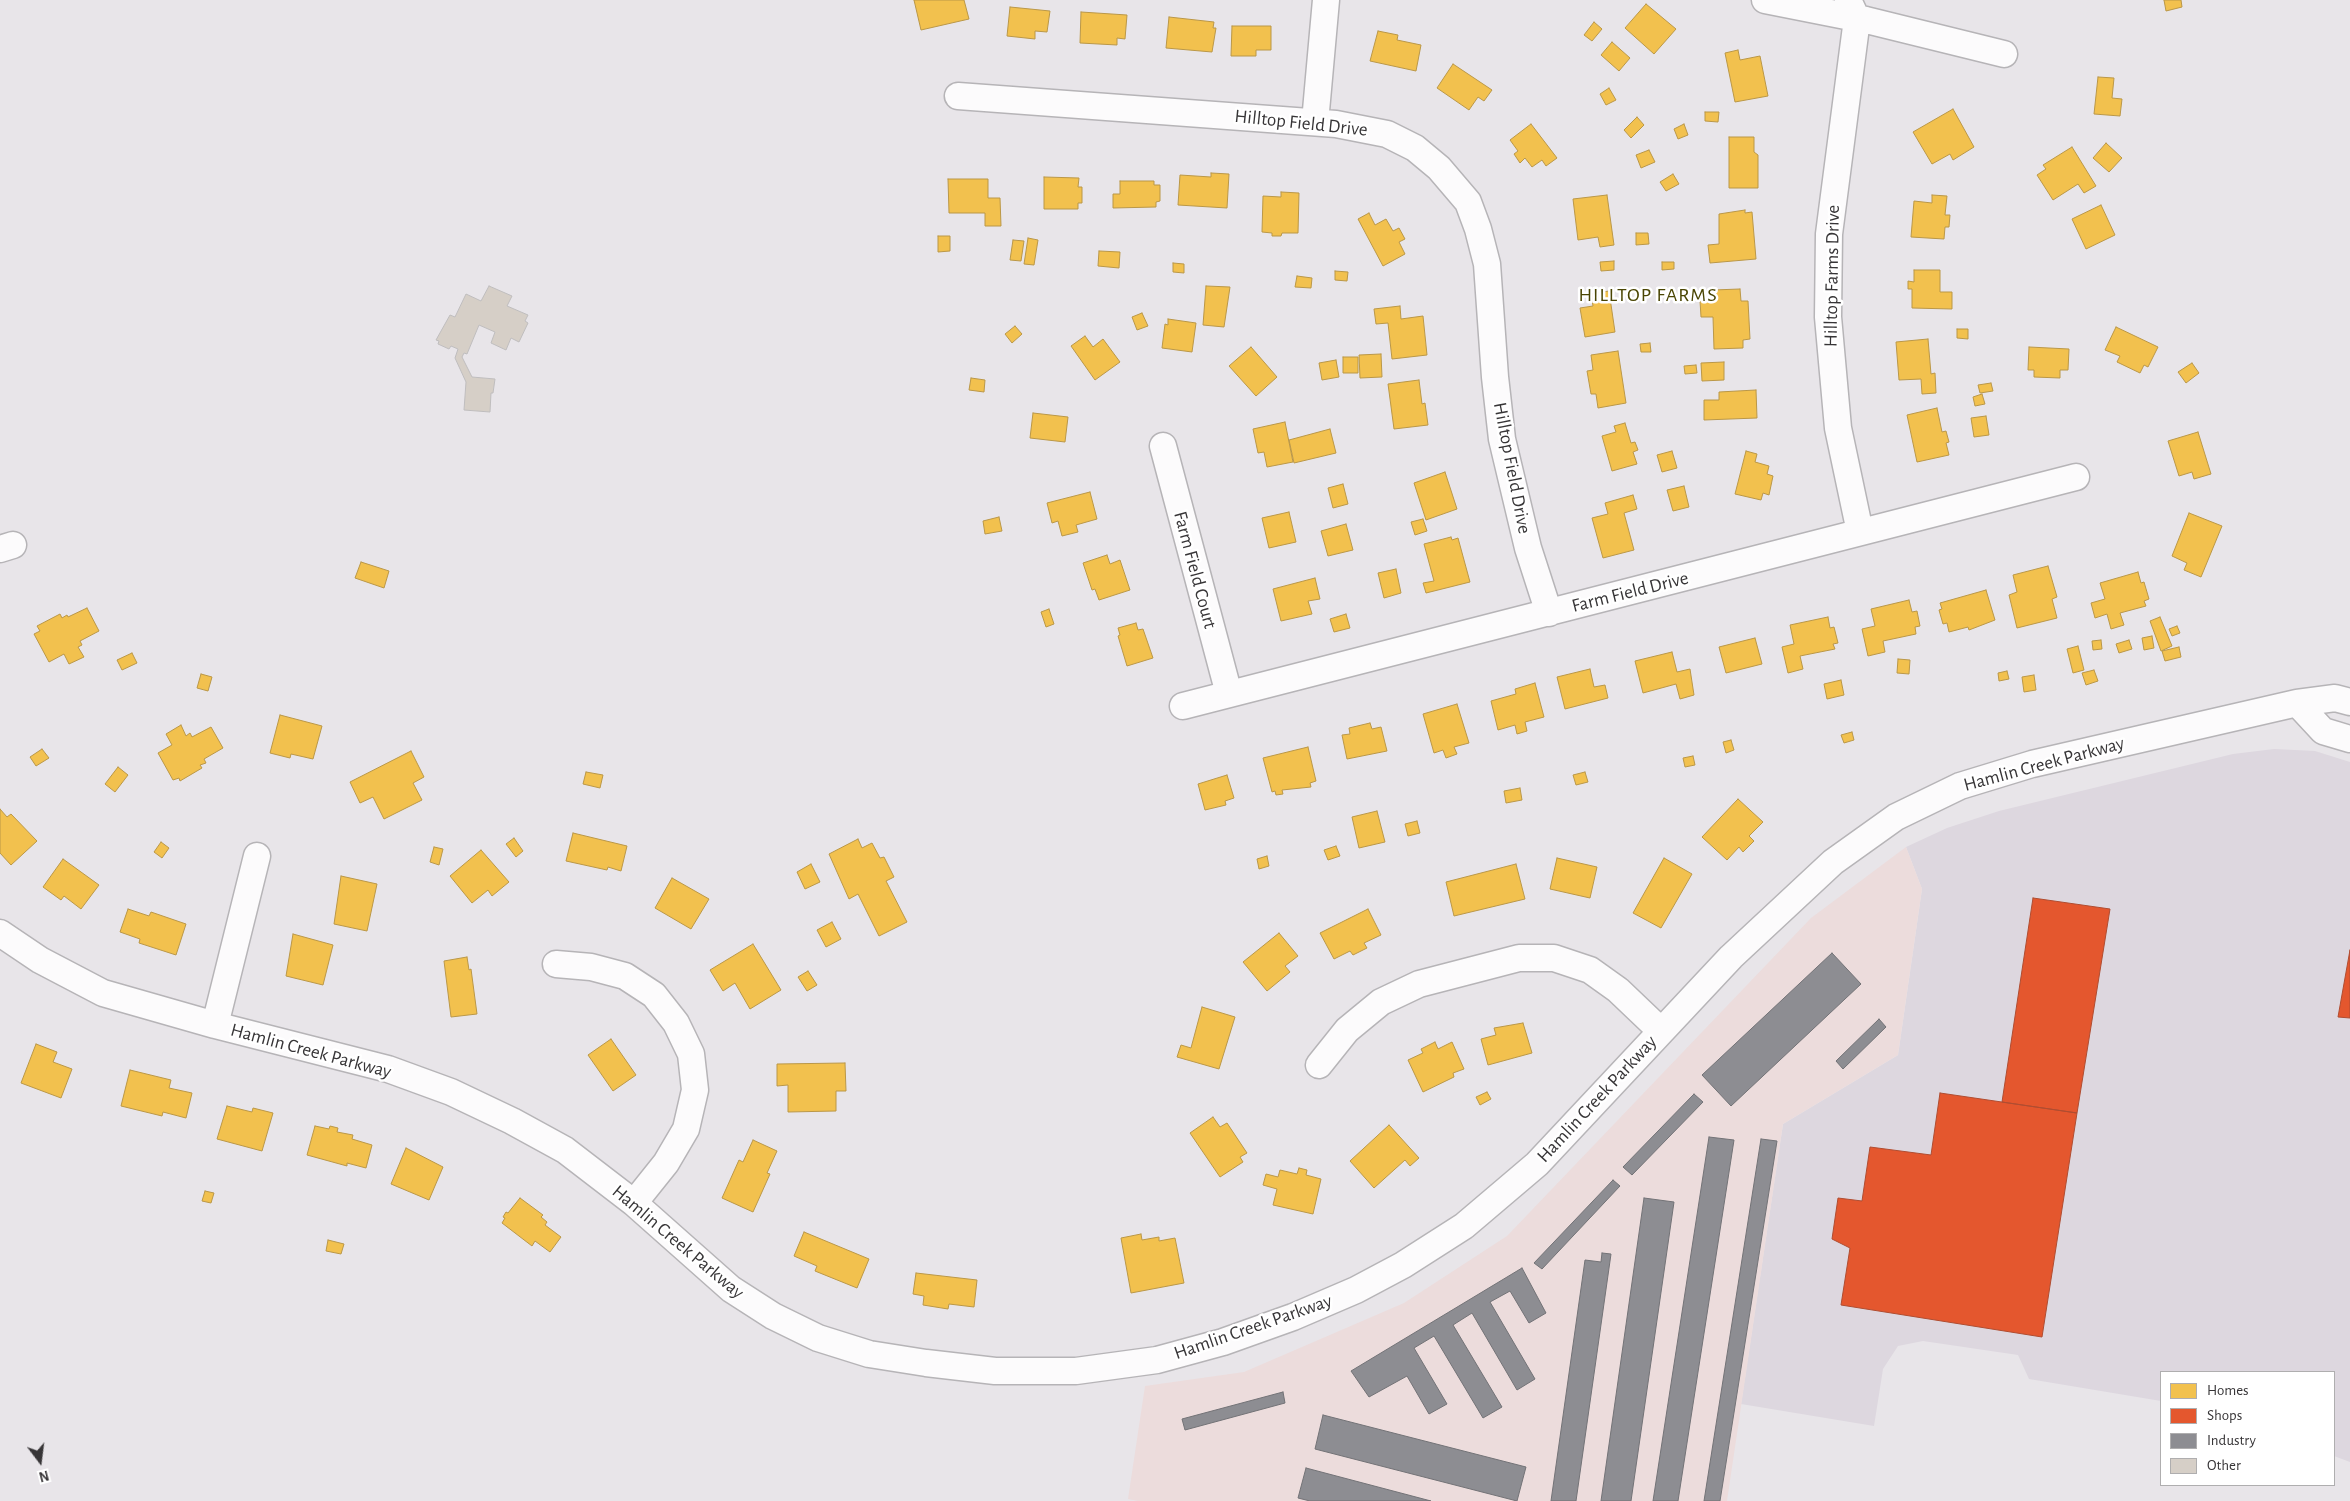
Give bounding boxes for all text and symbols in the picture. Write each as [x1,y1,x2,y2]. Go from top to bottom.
street label: Hilltop Field Drive [1233,105,1369,141]
street label: Hilltop Farms Drive [1819,205,1845,347]
district label: HILLTOP FARMS [1577,283,1719,307]
street label: Hilltop Field Drive [1488,400,1536,536]
street label: Farm Field Court [1168,509,1222,631]
street label: Farm Field Drive [1569,566,1691,618]
street label: Hamlin Creek Parkway [1961,732,2127,796]
street label: Hamlin Creek Parkway [228,1019,394,1083]
street label: Hamlin Creek Parkway [1532,1031,1662,1167]
street label: Hamlin Creek Parkway [607,1180,749,1304]
street label: Hamlin Creek Parkway [1171,1289,1335,1365]
legend [2160,1371,2335,1486]
text: Homes [2207,1383,2249,1398]
text: Shops [2207,1408,2242,1423]
text: Industry [2207,1433,2256,1448]
north arrow [15,1436,65,1486]
text: Other [2207,1458,2241,1473]
text: N [37,1467,50,1484]

